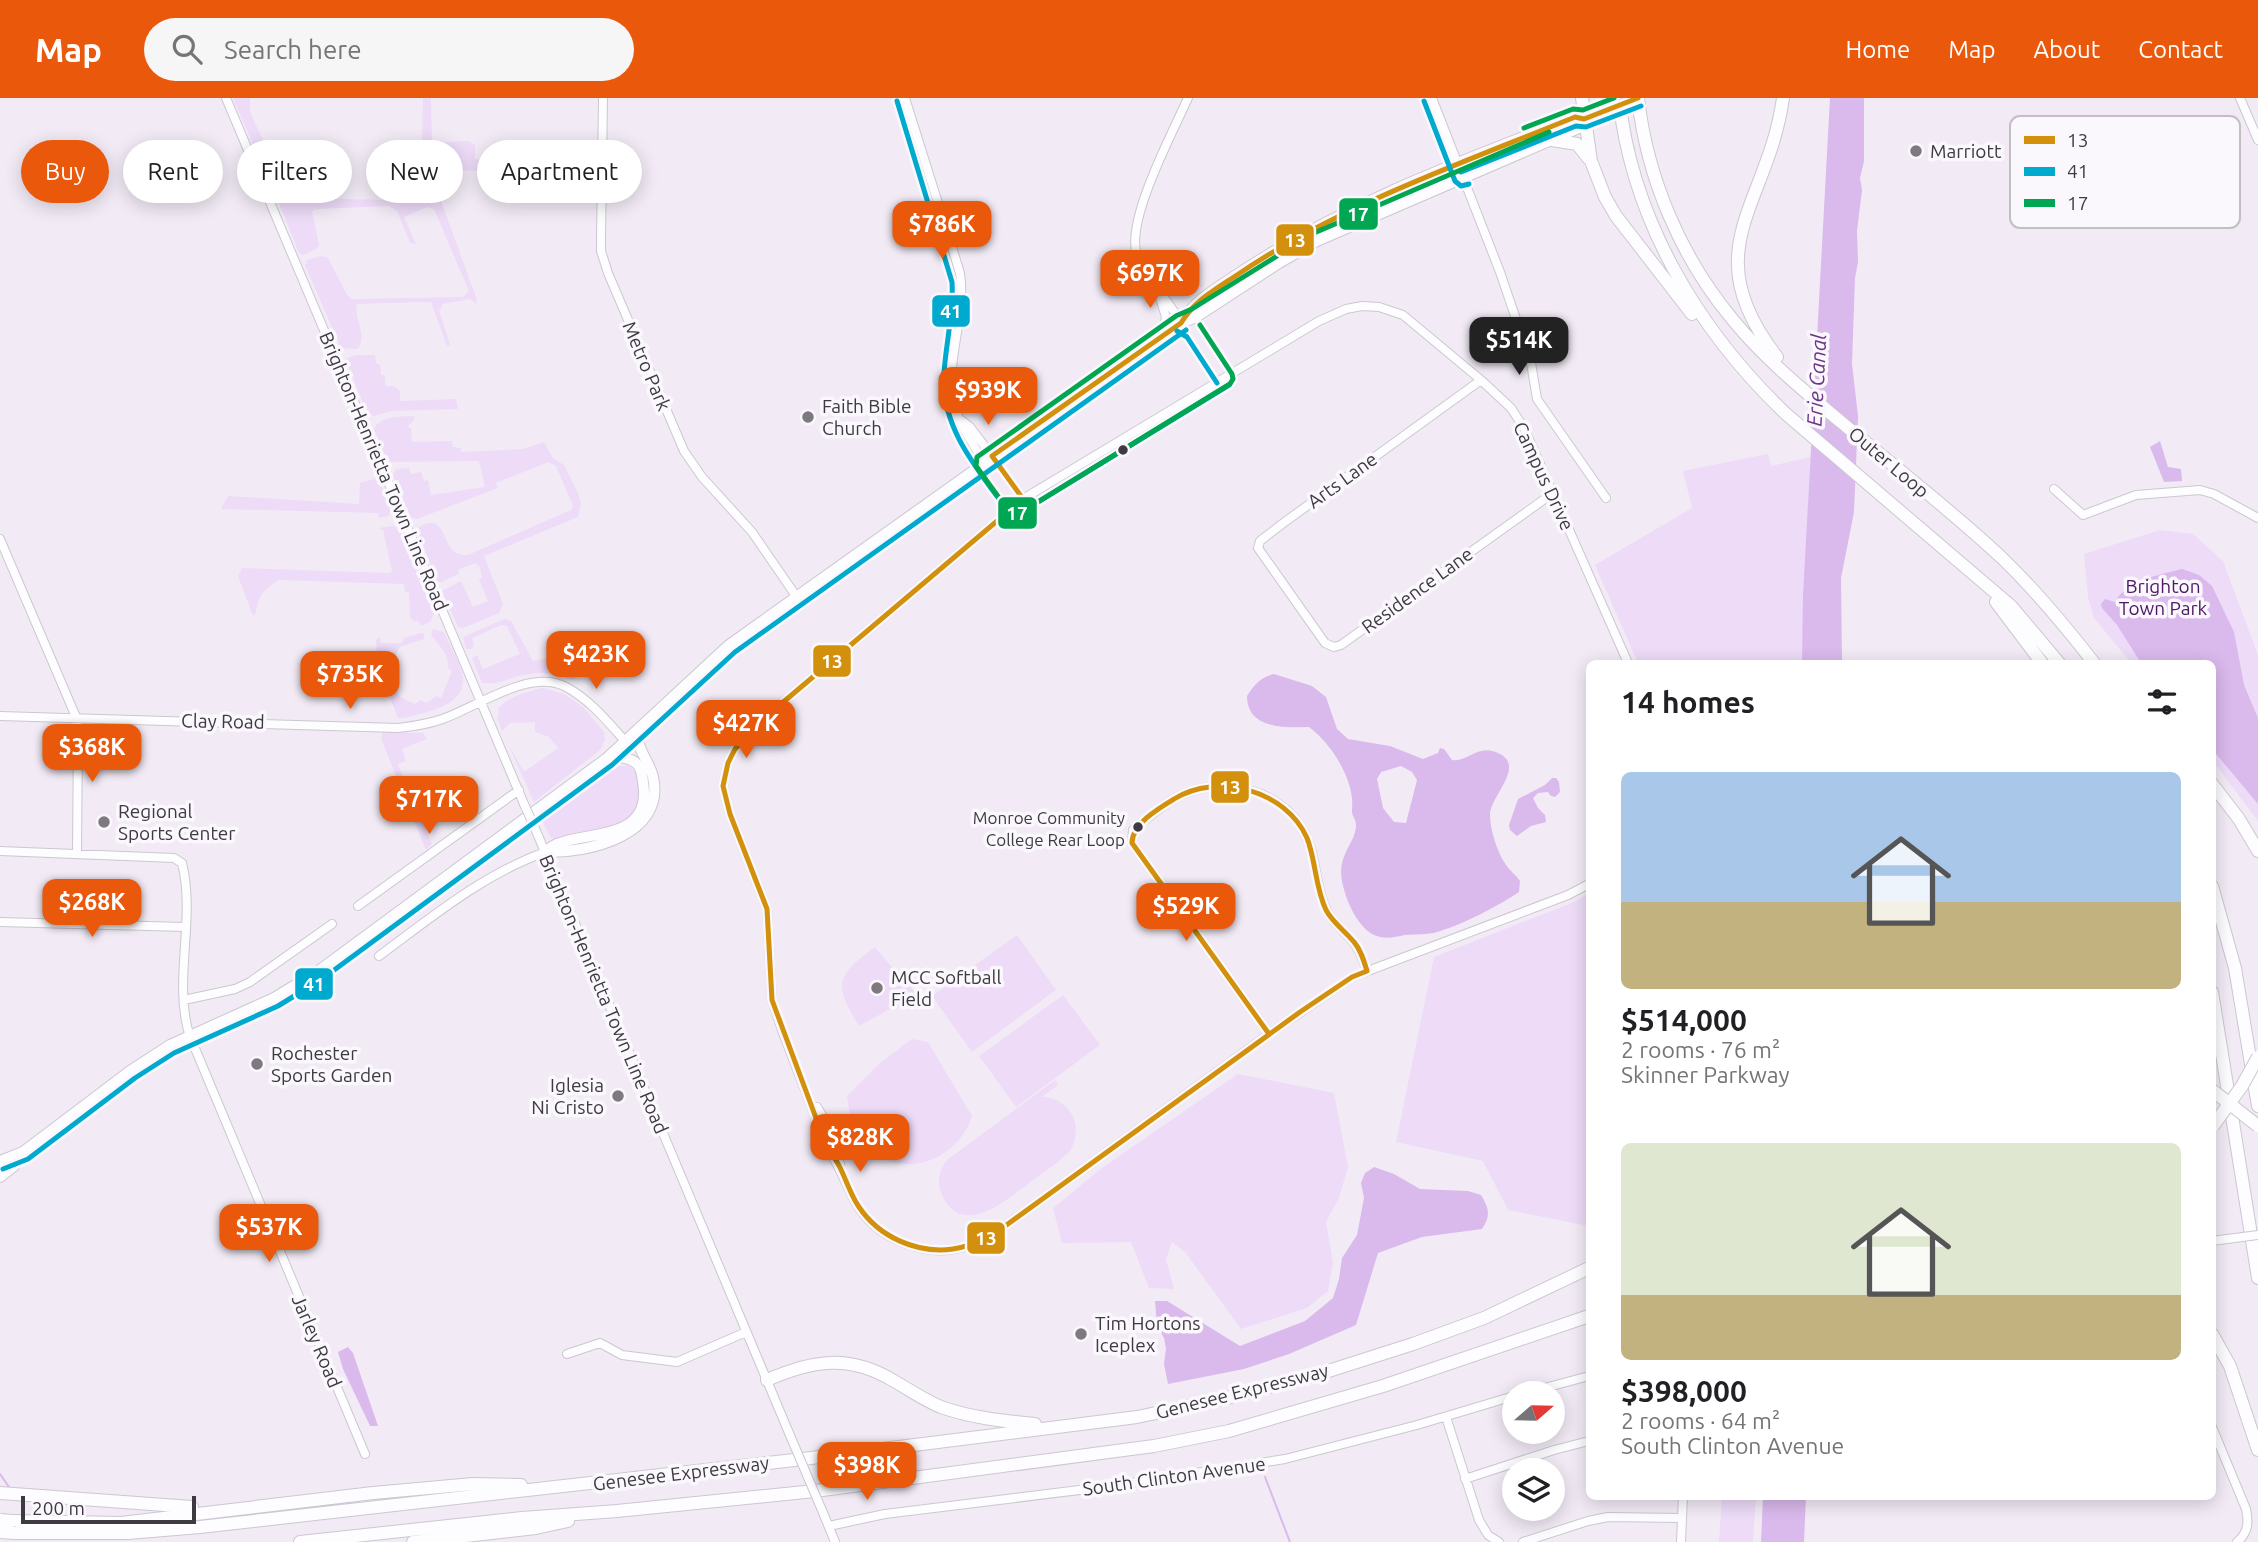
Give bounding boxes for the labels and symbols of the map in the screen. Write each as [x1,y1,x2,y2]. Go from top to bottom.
legend [2010,116,2240,228]
text: 13 [2067,129,2088,151]
place label: Marriott [1930,140,2002,162]
marker: Marriott [1908,143,1924,159]
text: 41 [2067,160,2088,182]
text: 17 [2067,192,2088,214]
line badge: 17 [1338,197,1379,231]
pin: $786K [893,202,991,261]
text: 17 [1347,203,1369,225]
line badge: 13 [1275,223,1315,257]
text: 13 [1284,229,1306,251]
pin: $697K [1101,250,1199,310]
line badge: 41 [931,294,971,328]
text: 41 [940,300,962,322]
pin: $514K [1470,317,1568,377]
street label: Metro Park [618,318,676,414]
street label: Brighton-Henrietta Town Line Road [315,328,453,614]
water label: Erie Canal [1802,333,1830,427]
pin: $939K [939,368,1037,427]
place label: Faith Bible Church [822,395,912,439]
marker: Faith Bible Church [800,409,816,425]
street label: Campus Drive [1509,418,1579,534]
street label: Outer Loop [1844,422,1934,502]
unlabelled marker [1116,443,1130,457]
street label: Arts Lane [1303,447,1381,513]
line badge: 17 [997,496,1038,530]
text: 17 [1006,502,1028,524]
street label: Residence Lane [1357,542,1477,638]
park label: Brighton Town Park [2119,575,2208,619]
pin: $423K [547,632,645,691]
line badge: 13 [812,644,852,678]
text: 13 [821,650,843,672]
pin: $735K [301,652,399,711]
pin: $427K [697,700,795,760]
street label: Clay Road [181,709,265,733]
pin: $368K [43,724,141,784]
line badge: 13 [1210,770,1250,804]
pin: $717K [380,776,478,836]
text: 13 [1219,776,1241,798]
place label: Regional Sports Center [118,800,236,844]
place label: Monroe Community College Rear Loop [973,808,1125,849]
marker: Regional Sports Center [96,814,112,830]
marker: Monroe Community College Rear Loop [1131,820,1145,834]
street label: Brighton-Henrietta Town Line Road [535,851,673,1137]
pin: $268K [43,880,141,939]
pin: $529K [1137,884,1235,943]
place label: MCC Softball Field [891,966,1002,1010]
line badge: 41 [294,967,334,1001]
text: 41 [303,973,325,995]
marker: MCC Softball Field [869,980,885,996]
place label: Rochester Sports Garden [271,1042,392,1086]
marker: Rochester Sports Garden [249,1056,265,1072]
place label: Iglesia Ni Cristo [531,1074,604,1118]
marker: Iglesia Ni Cristo [610,1088,626,1104]
pin: $828K [811,1114,909,1174]
pin: $537K [220,1204,318,1264]
line badge: 13 [966,1221,1006,1255]
text: 13 [975,1227,997,1249]
street label: Jarley Road [288,1291,346,1391]
place label: Tim Hortons Iceplex [1095,1312,1201,1356]
marker: Tim Hortons Iceplex [1073,1326,1089,1342]
street label: Genesee Expressway [1153,1359,1331,1423]
north arrow [1502,1381,1564,1444]
pin: $398K [818,1442,916,1502]
street label: Genesee Expressway [592,1451,770,1495]
street label: South Clinton Avenue [1081,1452,1267,1500]
scale bar [21,1493,196,1525]

